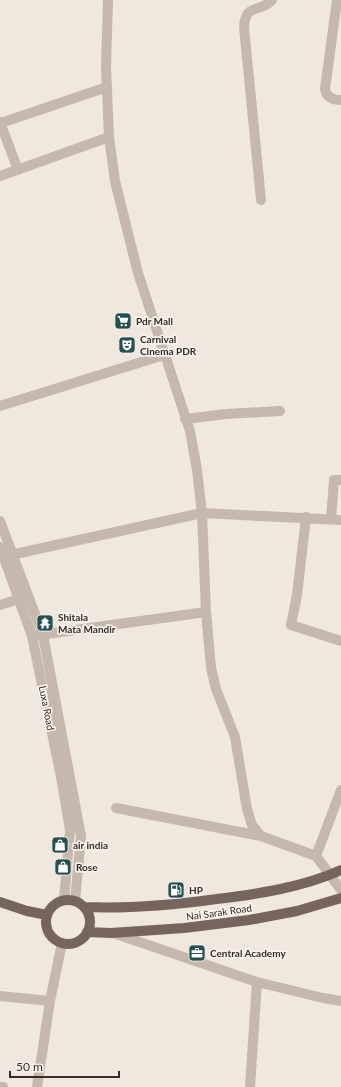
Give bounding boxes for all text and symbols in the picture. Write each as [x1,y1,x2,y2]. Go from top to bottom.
supermarket icon: Pdr Mall [113,311,133,331]
place label: Pdr Mall [136,315,173,327]
place label: Carnival Cinema PDR [140,333,197,357]
theatre icon: Carnival Cinema PDR [117,335,137,355]
place label: Shitala Mata Mandir [58,611,116,635]
temple icon: Shitala Mata Mandir [35,613,55,633]
street label: Luxa Road [37,685,57,731]
shop icon: air india [50,835,70,855]
place label: air india [73,839,108,851]
shop icon: Rose [53,857,73,877]
place label: Rose [76,861,98,873]
fuel station icon: HP [166,880,186,900]
place label: HP [189,884,203,896]
street label: Nai Sarak Road [185,901,253,923]
office icon: Central Academy [187,943,207,963]
place label: Central Academy [210,947,286,959]
scale bar [10,1053,119,1079]
text: 50 m [16,1059,43,1074]

